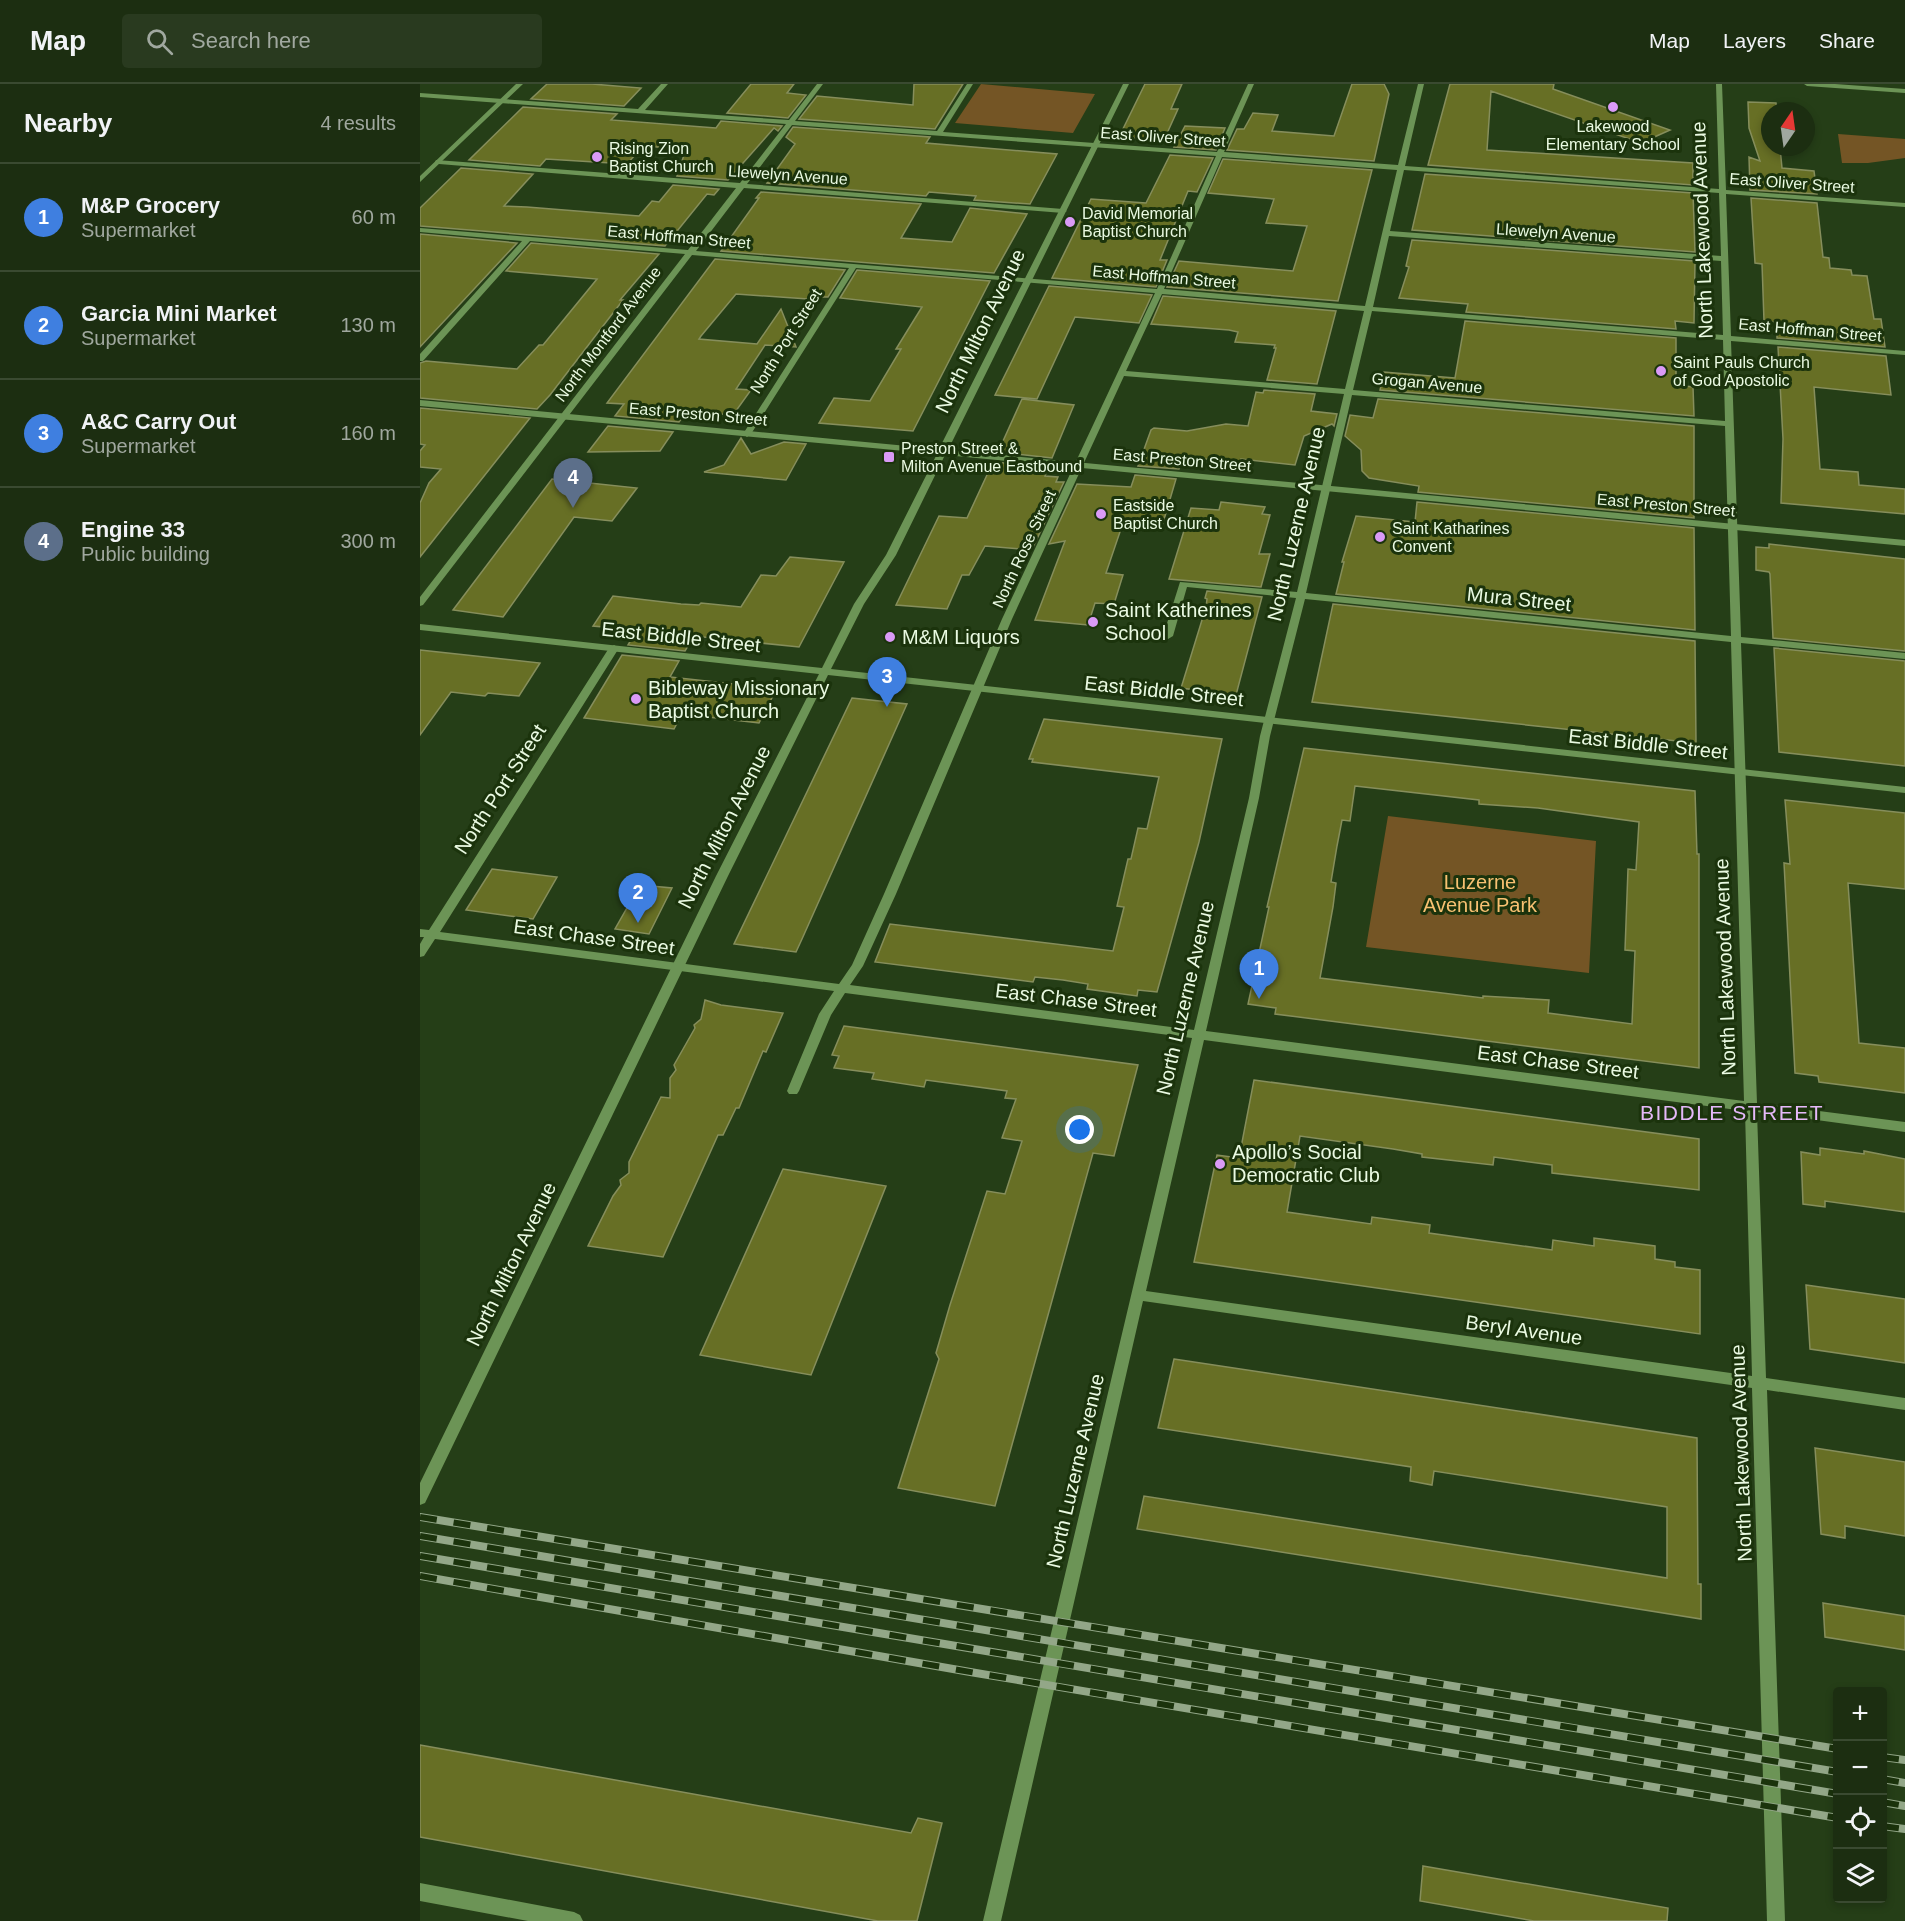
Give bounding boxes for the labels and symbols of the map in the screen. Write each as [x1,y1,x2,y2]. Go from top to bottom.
marker: Lakewood Elementary School [1606,100,1620,114]
north arrow [1761,102,1815,156]
place label: Lakewood Elementary School [1546,118,1680,153]
street label: North Lakewood Avenue [1687,121,1717,339]
street label: East Oliver Street [1100,124,1227,150]
place label: Rising Zion Baptist Church [609,140,714,175]
marker: Rising Zion Baptist Church [590,150,604,164]
street label: Llewelyn Avenue [728,162,848,188]
street label: East Oliver Street [1729,170,1856,196]
place label: David Memorial Baptist Church [1082,205,1193,240]
marker: David Memorial Baptist Church [1063,215,1077,229]
street label: Llewelyn Avenue [1496,220,1616,246]
street label: East Hoffman Street [607,222,752,252]
street label: North Milton Avenue [931,245,1029,417]
street label: East Hoffman Street [1092,262,1237,292]
street label: North Montford Avenue [552,263,664,405]
street label: North Port Street [747,285,825,396]
street label: East Hoffman Street [1738,315,1883,345]
place label: Saint Pauls Church of God Apostolic [1673,354,1810,389]
marker: Saint Pauls Church of God Apostolic [1654,364,1668,378]
street label: Grogan Avenue [1371,370,1483,396]
street label: East Preston Street [628,399,768,429]
street label: North Luzerne Avenue [1263,425,1329,623]
place label: Preston Street & Milton Avenue Eastbound [901,440,1082,475]
street label: East Preston Street [1112,445,1252,475]
marker: Preston Street & Milton Avenue Eastbound [882,450,896,464]
pin: 4 [554,458,592,508]
street label: North Rose Street [989,487,1059,611]
street label: East Preston Street [1596,490,1736,520]
place label: Eastside Baptist Church [1113,497,1218,532]
marker: Eastside Baptist Church [1094,507,1108,521]
place label: Saint Katharines Convent [1392,520,1509,555]
marker: Saint Katharines Convent [1373,530,1387,544]
street label: Mura Street [1466,583,1573,615]
place label: Saint Katherines School [1105,599,1252,644]
marker: Saint Katherines School [1086,615,1100,629]
street label: East Biddle Street [600,618,762,656]
place label: M&M Liquors [902,626,1020,648]
marker: M&M Liquors [883,630,897,644]
pin: 3 [868,658,906,707]
street label: East Biddle Street [1083,672,1245,710]
place label: Bibleway Missionary Baptist Church [648,677,829,722]
marker: Bibleway Missionary Baptist Church [629,692,643,706]
street label: North Port Street [450,720,550,858]
street label: East Biddle Street [1567,725,1729,763]
street label: North Milton Avenue [673,742,775,912]
street label: North Lakewood Avenue [1710,858,1740,1076]
park label: Luzerne Avenue Park [1423,871,1538,916]
pin: 2 [618,874,658,923]
street label: North Luzerne Avenue [1152,899,1218,1097]
street label: East Chase Street [512,915,676,959]
pin: 1 [1240,950,1278,999]
street label: East Chase Street [994,979,1158,1021]
street label: East Chase Street [1476,1041,1640,1083]
district label: BIDDLE STREET [1640,1101,1824,1124]
your location [1065,1115,1094,1144]
place label: Apollo’s Social Democratic Club [1232,1141,1380,1186]
marker: Apollo’s Social Democratic Club [1213,1157,1227,1171]
street label: North Milton Avenue [462,1178,560,1350]
street label: Beryl Avenue [1464,1311,1584,1349]
street label: North Lakewood Avenue [1726,1344,1756,1562]
street label: North Luzerne Avenue [1042,1372,1108,1570]

